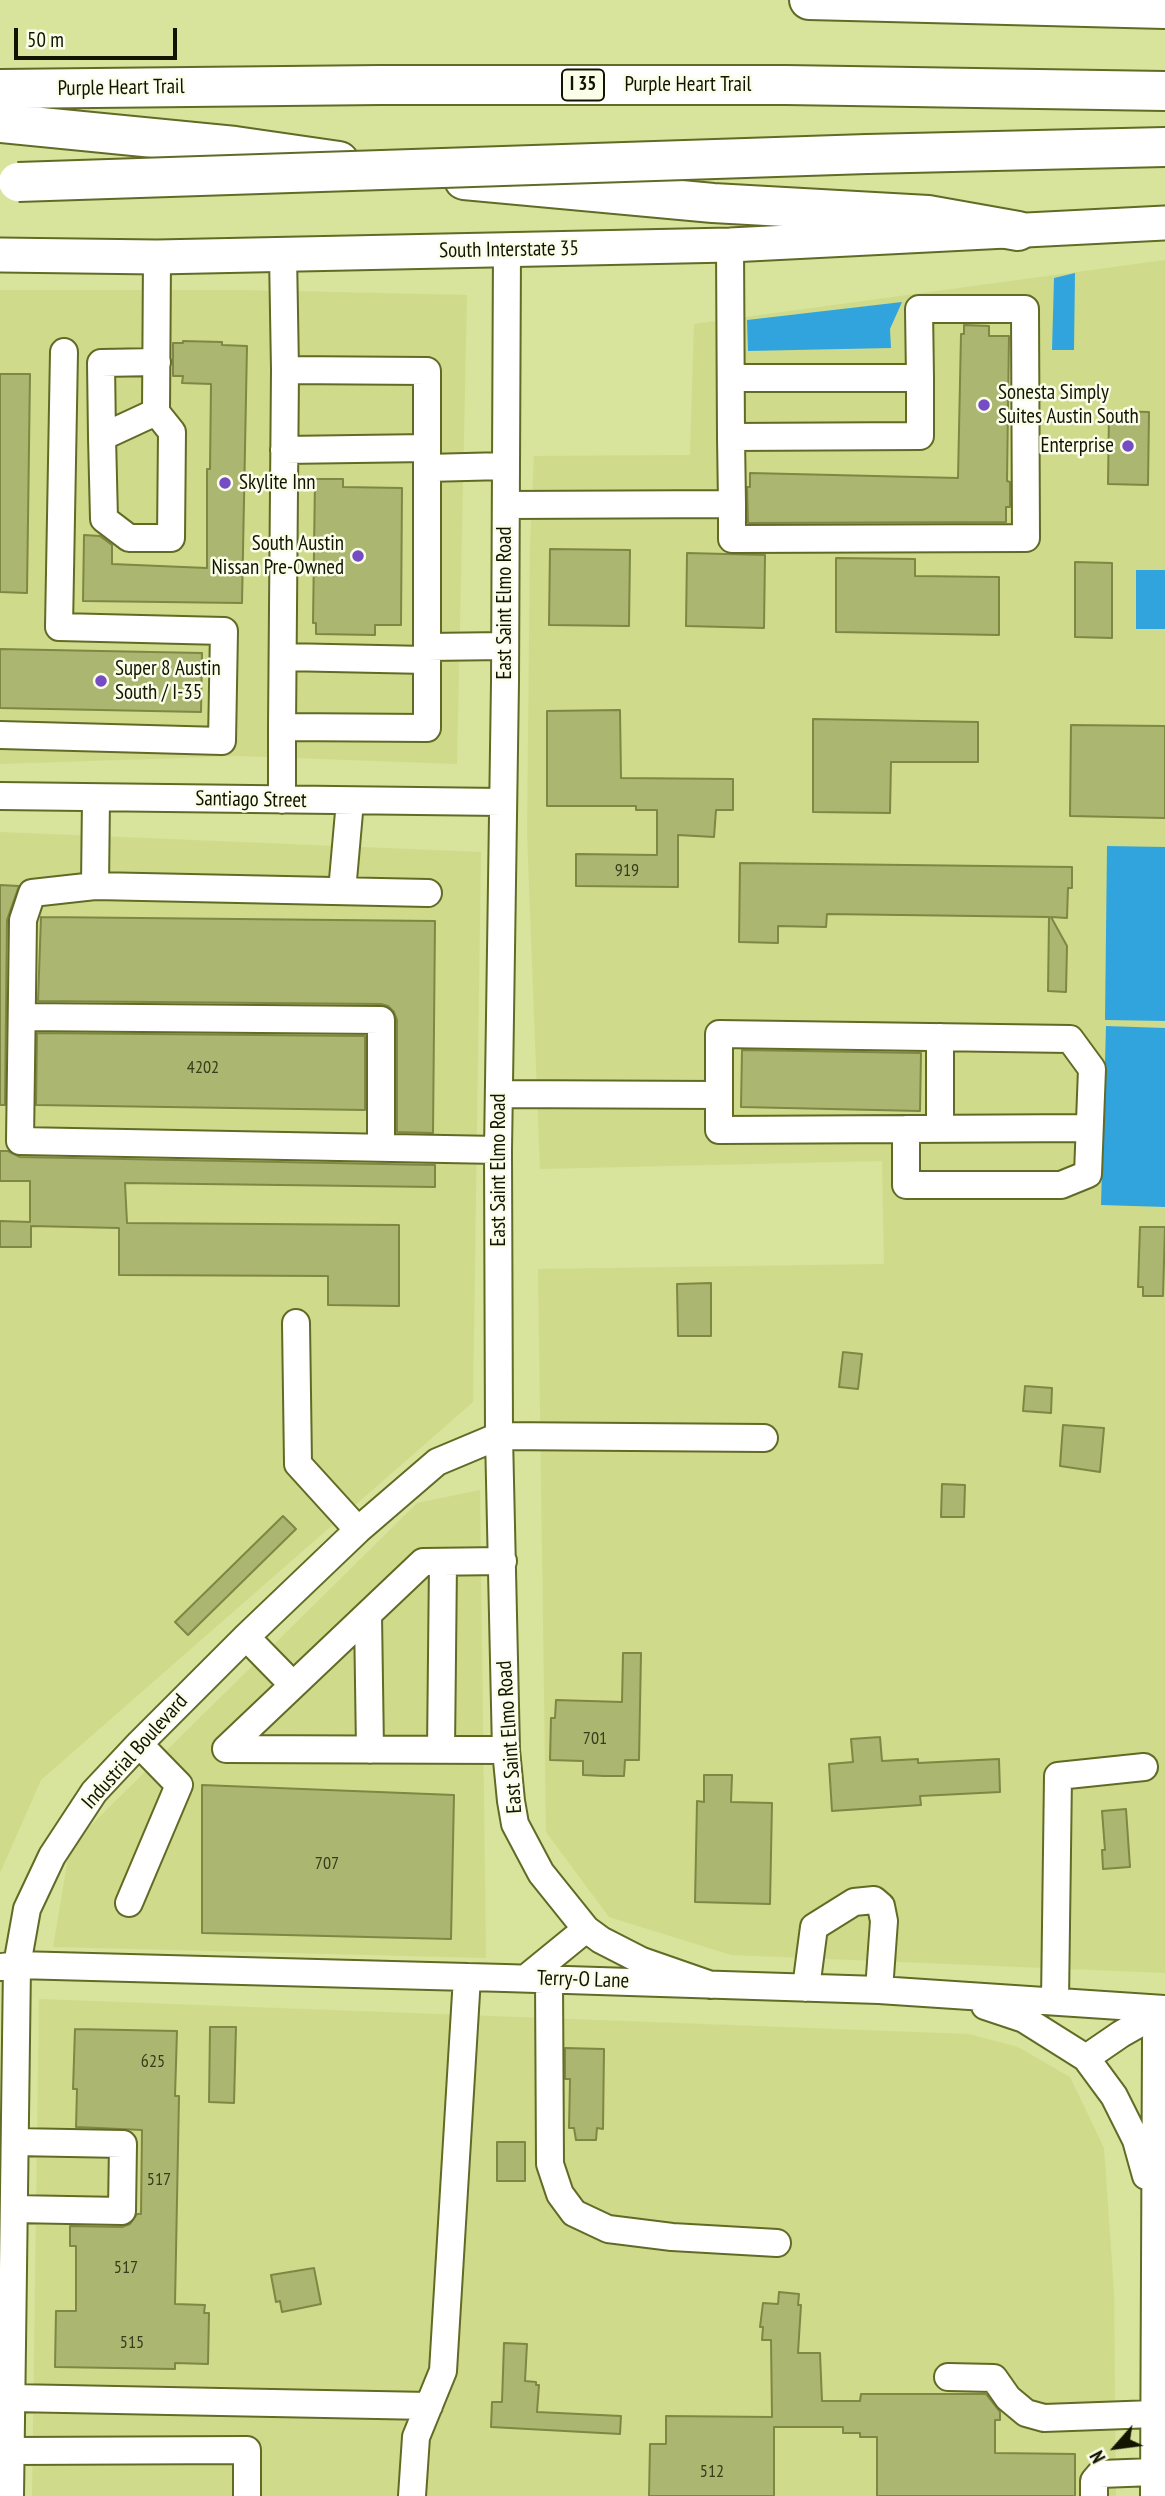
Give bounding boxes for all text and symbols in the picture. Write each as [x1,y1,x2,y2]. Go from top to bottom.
scale bar [18,14,180,58]
text: 50 m [27,26,64,53]
road number: I 35 [562,69,604,100]
street label: Purple Heart Trail [625,72,751,98]
street label: Purple Heart Trail [57,74,185,102]
street label: South Interstate 35 [439,236,579,264]
place label: Sonesta Simply Suites Austin South [998,380,1139,430]
marker: Sonesta Simply Suites Austin South [976,397,992,413]
place label: Enterprise [1041,433,1114,459]
marker: Enterprise [1120,438,1136,454]
place label: Skylite Inn [239,470,316,496]
marker: Skylite Inn [217,475,233,491]
street label: East Saint Elmo Road [492,526,518,680]
place label: South Austin Nissan Pre-Owned [212,531,344,581]
marker: South Austin Nissan Pre-Owned [350,548,366,564]
place label: Super 8 Austin South / I-35 [115,656,221,706]
marker: Super 8 Austin South / I-35 [93,673,109,689]
street label: Santiago Street [195,786,307,814]
house number: 919 [615,860,639,882]
house number: 4202 [187,1057,219,1079]
street label: East Saint Elmo Road [486,1093,512,1247]
street label: East Saint Elmo Road [492,1660,528,1814]
street label: Industrial Boulevard [77,1689,193,1815]
house number: 701 [583,1728,607,1750]
house number: 707 [315,1853,339,1875]
street label: Terry-O Lane [537,1966,629,1994]
house number: 625 [141,2051,165,2073]
house number: 517 [147,2169,171,2191]
house number: 517 [114,2257,138,2279]
house number: 515 [120,2332,144,2354]
north arrow [1081,2412,1151,2482]
text: N [1084,2447,1110,2467]
house number: 512 [700,2461,724,2483]

